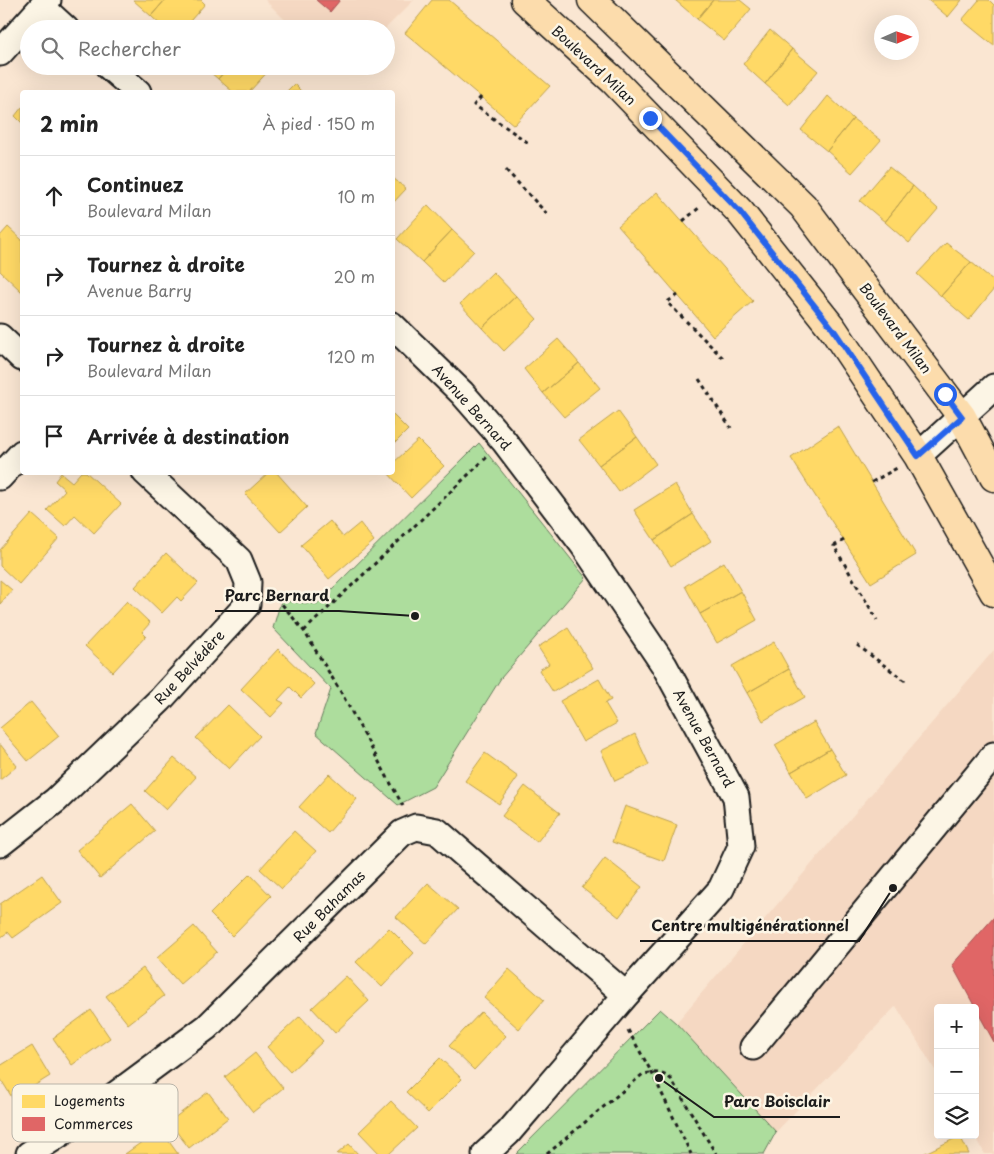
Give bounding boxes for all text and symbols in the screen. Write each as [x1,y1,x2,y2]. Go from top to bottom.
north arrow [874,15,919,60]
search box [20,20,395,75]
street label: Boulevard Milan [547,20,641,110]
icon: search [38,34,66,62]
text: Rechercher [78,34,181,62]
text: 2 min [40,107,99,139]
route end [639,107,662,130]
text: À pied · 150 m [262,111,375,135]
text: Continuez [87,170,184,198]
icon: ahead [40,182,68,210]
text: 10 m [338,184,375,208]
text: Boulevard Milan [87,198,211,222]
text: Tournez à droite [87,250,245,278]
icon: right [40,262,68,290]
text: 20 m [334,264,375,288]
text: Avenue Barry [87,278,192,302]
street label: Boulevard Milan [855,278,937,378]
text: Tournez à droite [87,330,245,358]
icon: right [40,342,68,370]
text: 120 m [328,344,375,368]
text: Boulevard Milan [87,358,211,382]
street label: Avenue Bernard [428,359,517,455]
route start [934,383,957,406]
icon: arrive [40,422,68,450]
text: Arrivée à destination [87,422,290,450]
callout: Parc Bernard [215,581,339,611]
text: Parc Bernard [225,583,329,606]
street label: Rue Belvédère [149,625,229,709]
street label: Avenue Bernard [668,685,740,791]
street label: Rue Bahamas [288,865,370,947]
callout: Centre multigénérationnel [640,911,859,941]
text: Centre multigénérationnel [651,913,849,936]
map controls [934,1004,979,1139]
button: + [934,1004,979,1049]
button: − [934,1049,979,1094]
legend [12,1084,178,1142]
callout: Parc Boisclair [714,1087,840,1117]
text: Parc Boisclair [724,1089,830,1112]
text: Logements [54,1090,125,1111]
button: layers [934,1094,979,1139]
text: Commerces [54,1113,133,1134]

